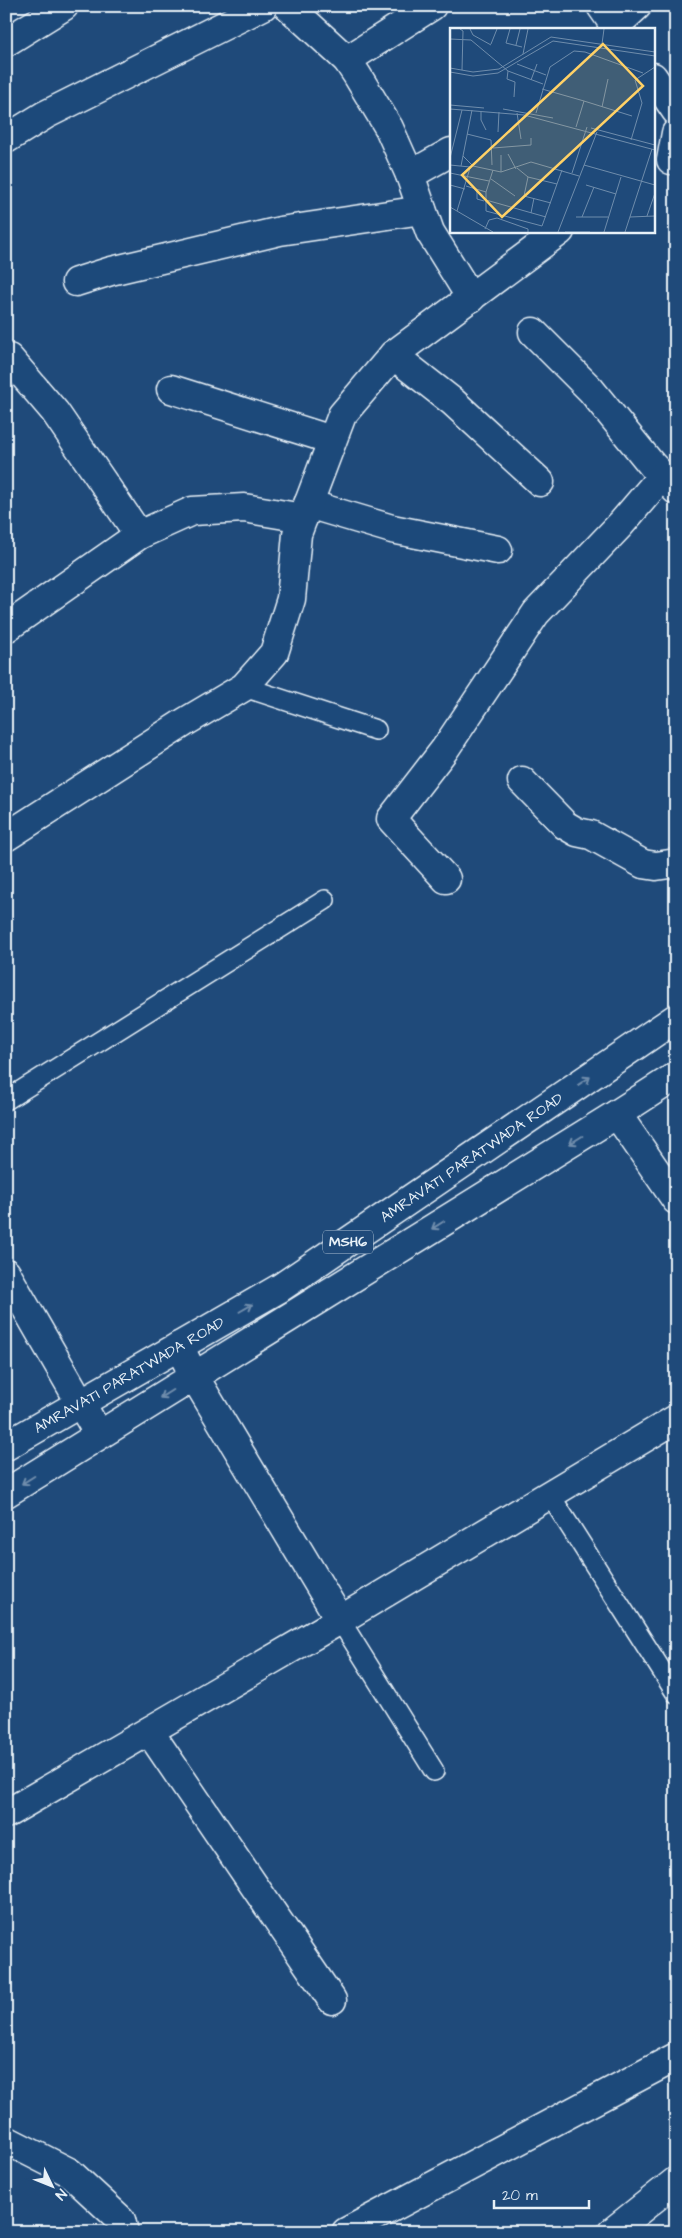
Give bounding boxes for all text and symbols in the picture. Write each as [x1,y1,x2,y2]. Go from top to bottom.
inset map [450,28,654,232]
one-way arrow [577,1075,591,1086]
street label: AMRAVATI PARATWADA ROAD [376,1088,567,1227]
one-way arrow [569,1135,583,1145]
one-way arrow [431,1221,445,1231]
road number: MSH6 [323,1230,373,1254]
one-way arrow [238,1303,253,1313]
street label: AMRAVATI PARATWADA ROAD [30,1312,229,1438]
one-way arrow [159,1389,173,1399]
one-way arrow [21,1475,35,1485]
north arrow [28,2160,78,2210]
scale bar [494,2178,590,2210]
text: N [50,2184,71,2204]
text: 20 m [502,2185,538,2206]

